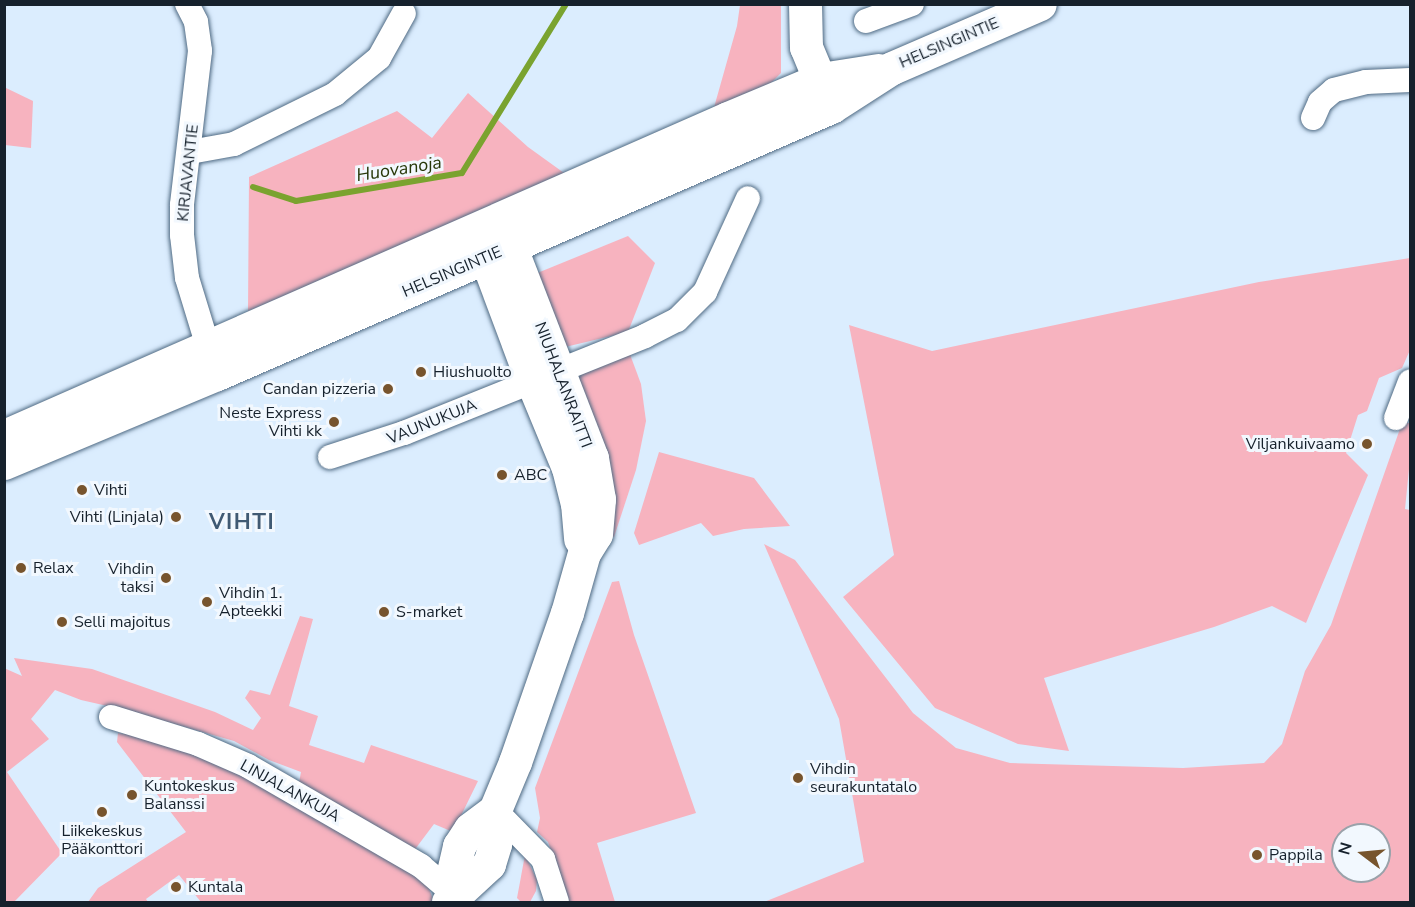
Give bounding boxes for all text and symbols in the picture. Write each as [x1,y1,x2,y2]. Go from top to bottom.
street label: HELSINGINTIE [896,13,1002,73]
street label: KIRJAVANTIE [173,124,203,222]
water label: Huovanoja [355,152,443,186]
street label: HELSINGINTIE [399,242,505,302]
street label: NIUHALANRAITTI [530,319,596,451]
place label: Hiushuolto [433,362,512,382]
marker: Hiushuolto [414,365,428,379]
place label: Candan pizzeria [263,379,376,399]
marker: Candan pizzeria [381,382,395,396]
street label: VAUNUKUJA [384,395,480,449]
place label: Neste Express Vihti kk [219,403,322,441]
marker: Neste Express Vihti kk [327,415,341,429]
place label: Viljankuivaamo [1246,434,1355,454]
marker: Viljankuivaamo [1360,437,1374,451]
place label: ABC [514,465,547,485]
marker: ABC [495,468,509,482]
place label: Vihti [94,480,127,500]
marker: Vihti [75,483,89,497]
place label: Vihti (Linjala) [70,507,164,527]
marker: Vihti (Linjala) [169,510,183,524]
district label: VIHTI [209,510,275,536]
place label: Relax [33,558,74,578]
place label: Vihdin taksi [108,559,154,597]
marker: Relax [14,561,28,575]
marker: Vihdin taksi [159,571,173,585]
place label: Vihdin 1. Apteekki [219,583,282,621]
marker: Vihdin 1. Apteekki [200,595,214,609]
place label: S-market [396,602,462,622]
marker: S-market [377,605,391,619]
place label: Selli majoitus [74,612,170,632]
marker: Selli majoitus [55,615,69,629]
street label: LINJALANKUJA [237,756,343,826]
place label: Vihdin seurakuntatalo [810,759,917,797]
marker: Vihdin seurakuntatalo [791,771,805,785]
place label: Kuntokeskus Balanssi [144,776,235,814]
marker: Kuntokeskus Balanssi [125,788,139,802]
marker: Liikekeskus Pääkonttori [95,805,109,819]
place label: Liikekeskus Pääkonttori [61,821,143,859]
north arrow [1331,823,1391,883]
text: N [1333,840,1358,857]
place label: Pappila [1269,845,1323,865]
marker: Pappila [1250,848,1264,862]
place label: Kuntala [188,877,243,897]
marker: Kuntala [169,880,183,894]

